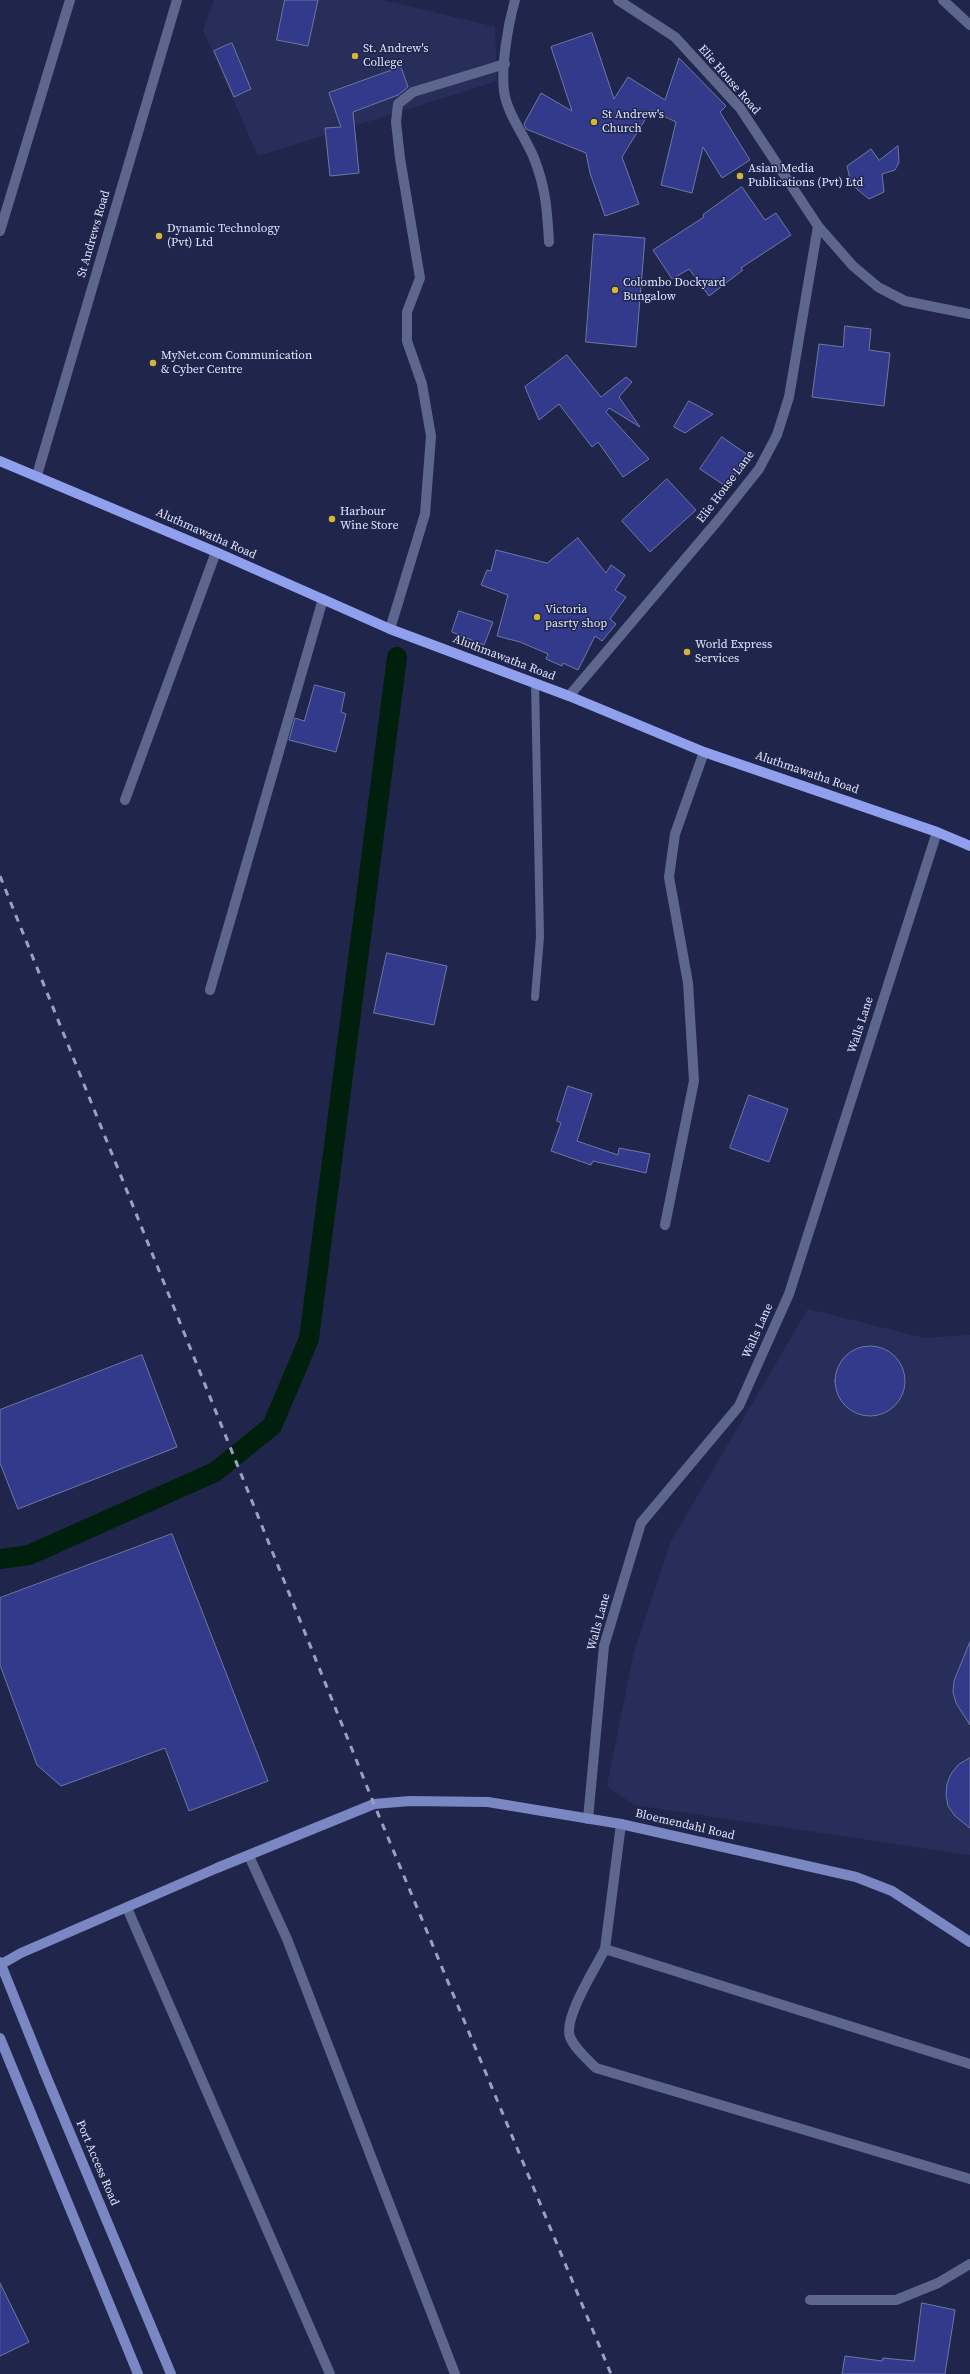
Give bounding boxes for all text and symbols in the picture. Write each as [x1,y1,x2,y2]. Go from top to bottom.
place label: St. Andrew's College [363,42,429,70]
street label: Elie House Road [695,42,763,118]
marker: St. Andrew's College [350,51,360,61]
place label: St Andrew's Church [602,108,664,136]
marker: St Andrew's Church [589,117,599,127]
place label: Asian Media Publications (Pvt) Ltd [748,162,863,190]
marker: Asian Media Publications (Pvt) Ltd [735,171,745,181]
street label: St Andrews Road [75,189,113,279]
place label: Dynamic Technology (Pvt) Ltd [167,222,280,250]
marker: Dynamic Technology (Pvt) Ltd [154,231,164,241]
place label: Colombo Dockyard Bungalow [623,276,725,304]
marker: Colombo Dockyard Bungalow [610,285,620,295]
place label: MyNet.com Communication & Cyber Centre [161,349,312,377]
marker: MyNet.com Communication & Cyber Centre [148,358,158,368]
street label: Elie House Lane [694,448,758,526]
street label: Aluthmawatha Road [154,505,258,563]
place label: Harbour Wine Store [340,505,399,533]
marker: Harbour Wine Store [327,514,337,524]
place label: Victoria pasrty shop [545,603,607,631]
marker: Victoria pasrty shop [532,612,542,622]
street label: Aluthmawatha Road [451,632,557,684]
place label: World Express Services [695,638,772,666]
marker: World Express Services [682,647,692,657]
street label: Aluthmawatha Road [753,749,861,797]
street label: Walls Lane [845,995,877,1055]
street label: Walls Lane [740,1301,776,1361]
street label: Walls Lane [584,1592,614,1652]
street label: Bloemendahl Road [634,1807,736,1843]
street label: Port Access Road [73,2118,121,2208]

